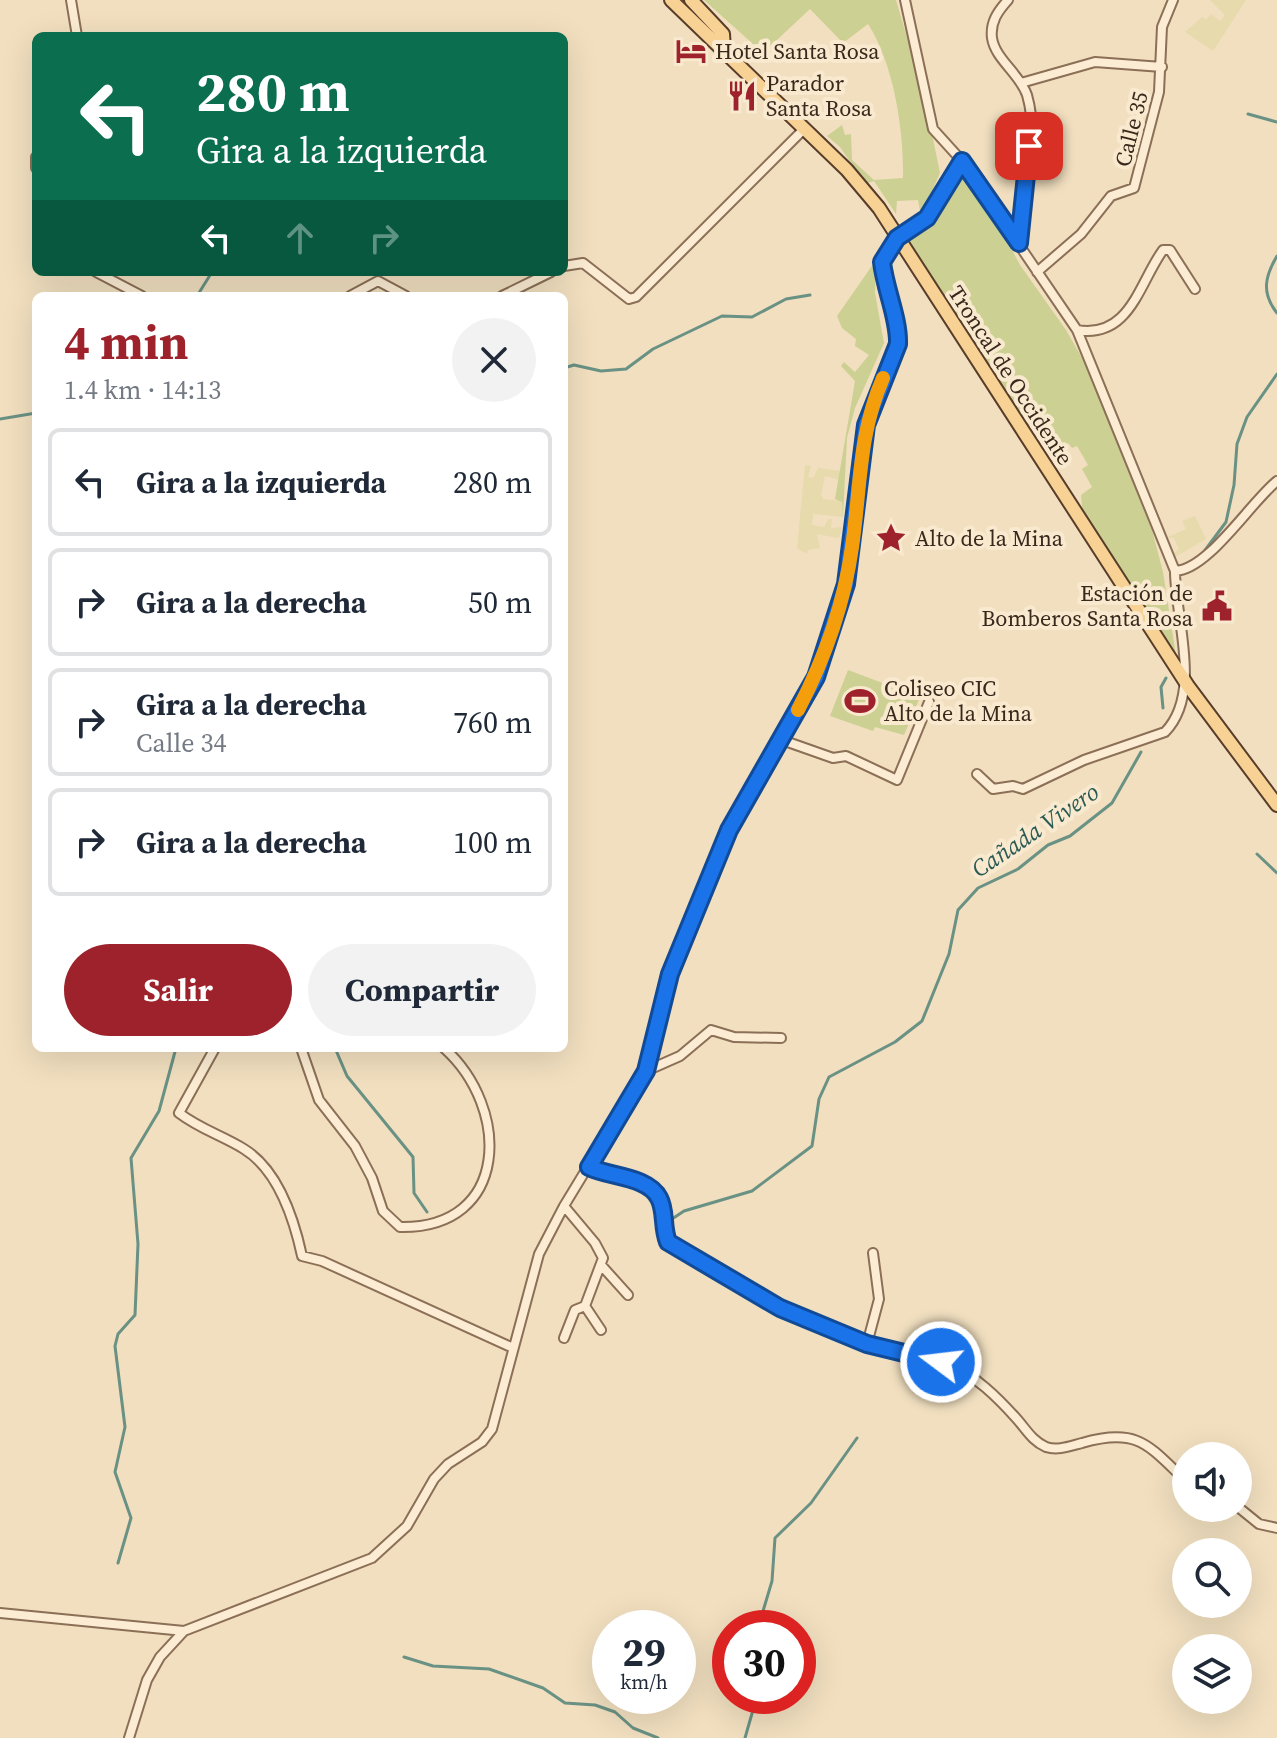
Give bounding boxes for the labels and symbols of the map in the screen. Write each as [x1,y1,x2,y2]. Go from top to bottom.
hotel icon: Hotel Santa Rosa [674,34,708,68]
place label: Hotel Santa Rosa [715,36,880,66]
place label: Parador Santa Rosa [766,68,873,123]
restaurant icon: Parador Santa Rosa [725,79,759,113]
street label: Calle 35 [1107,88,1155,170]
pin [995,112,1063,180]
street label: Troncal de Occidente [942,279,1080,471]
place icon: Alto de la Mina [874,521,908,555]
place label: Alto de la Mina [915,523,1064,553]
place label: Estación de Bomberos Santa Rosa [982,578,1194,633]
public building icon: Estación de Bomberos Santa Rosa [1200,589,1234,623]
place label: Coliseo CIC Alto de la Mina [884,673,1033,728]
sports icon: Coliseo CIC Alto de la Mina [843,684,877,718]
water label: Cañada Vivero [965,775,1105,885]
position arrow [899,1320,983,1404]
speed limit sign: 30 [712,1610,816,1714]

